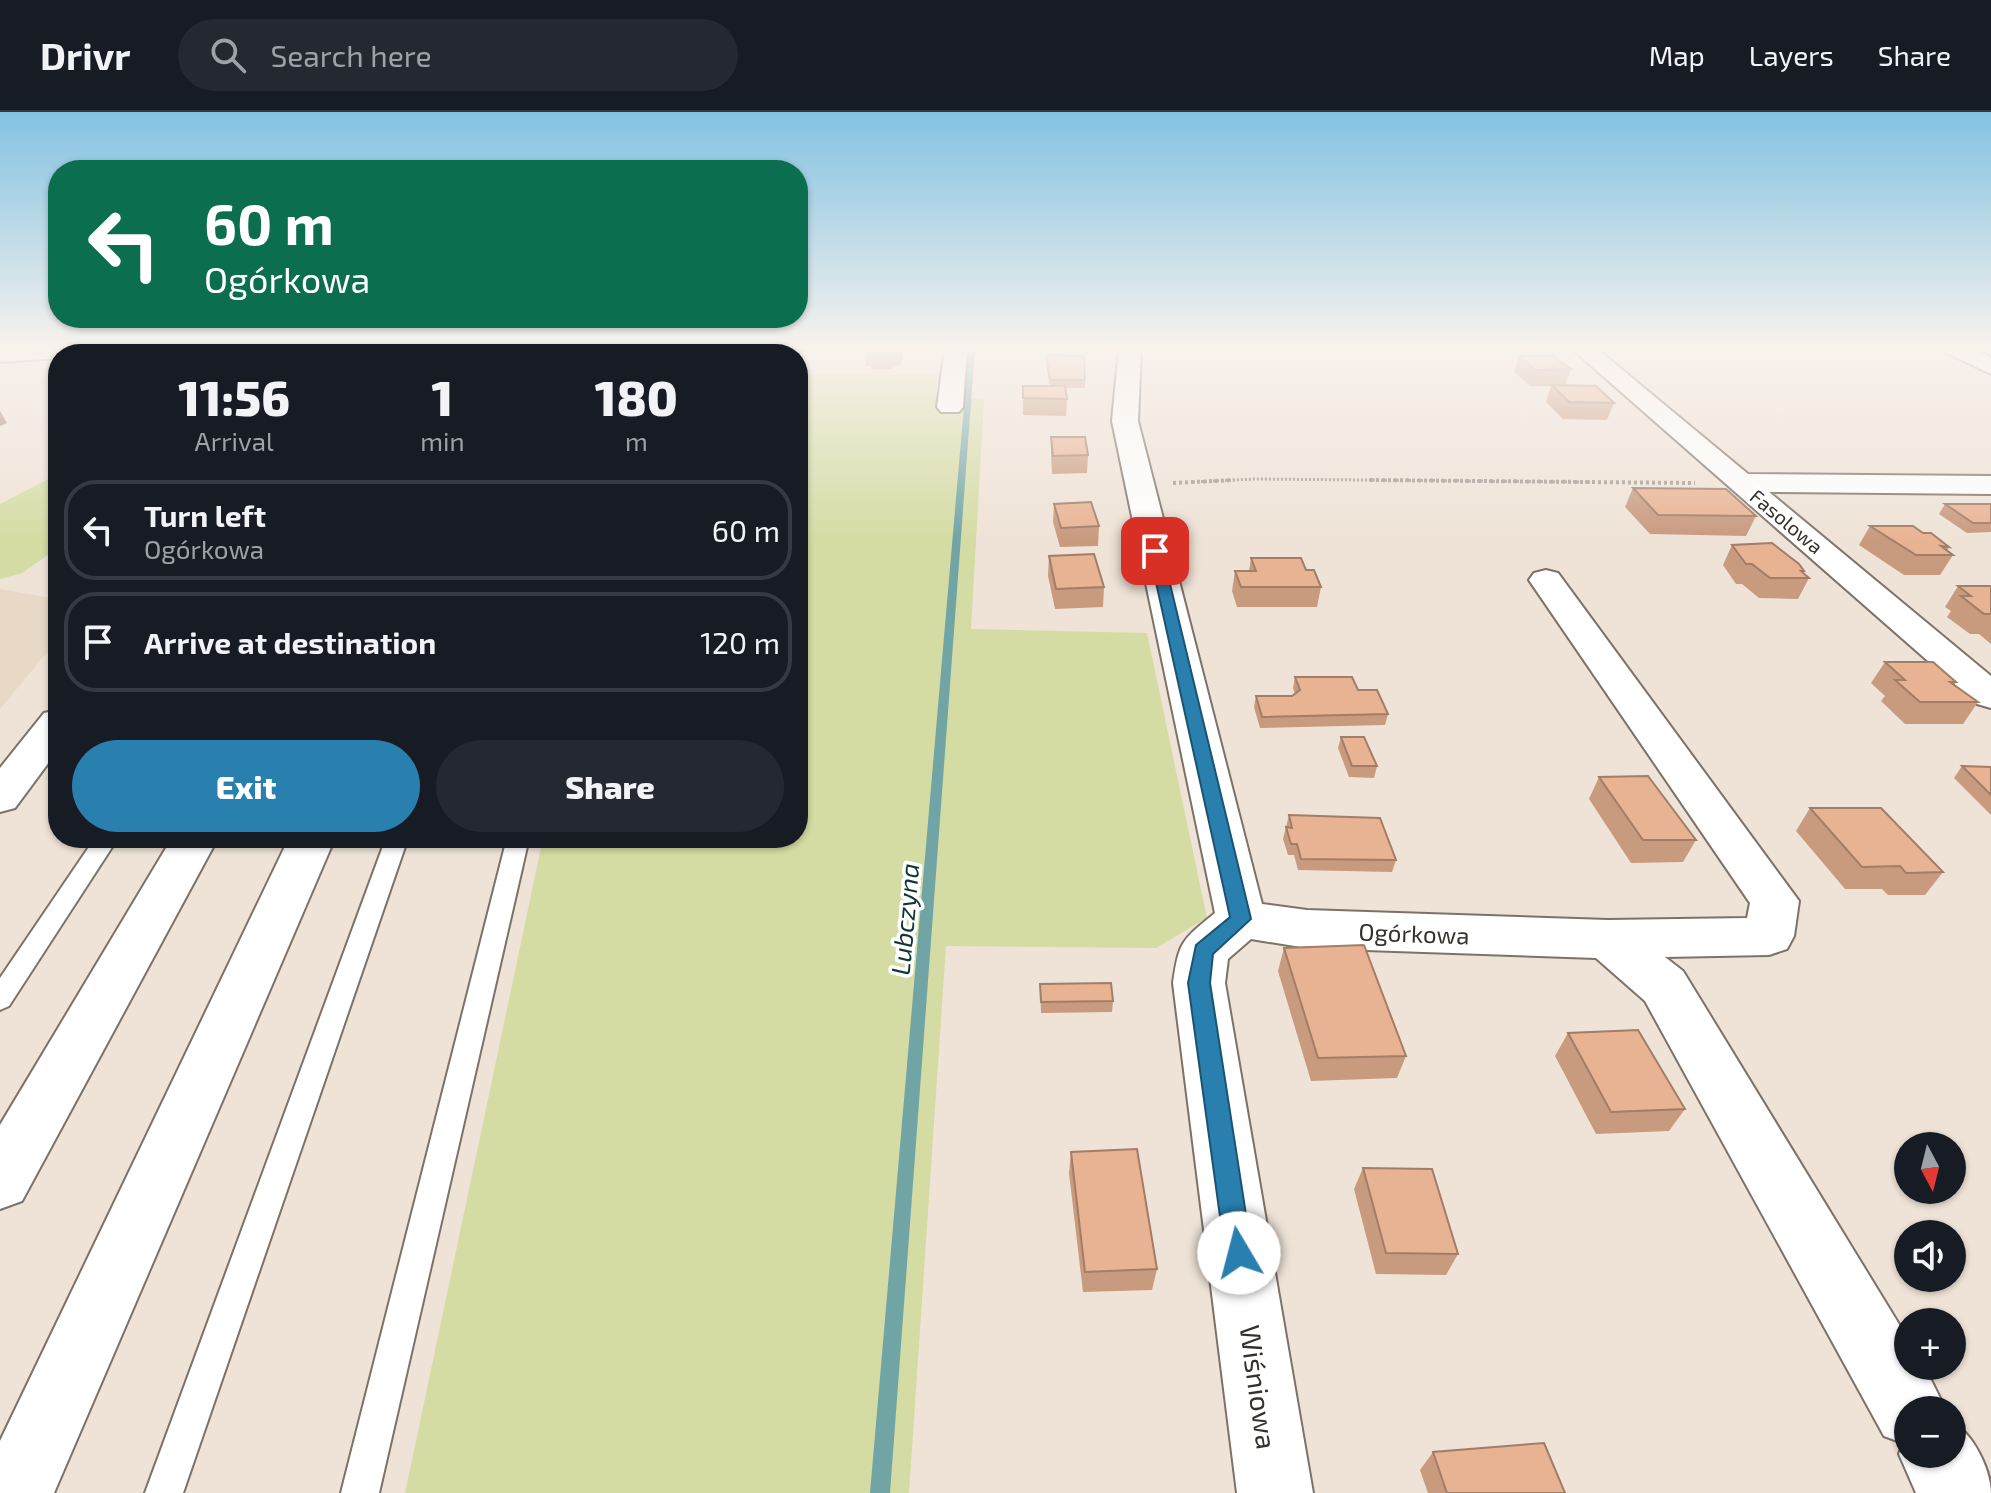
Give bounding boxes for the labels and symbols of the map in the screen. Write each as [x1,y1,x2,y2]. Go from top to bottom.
street label: Fasolowa [1746,484,1828,558]
pin [1121,517,1189,585]
water label: Lubczyna [884,862,925,976]
street label: Ogórkowa [1358,917,1470,949]
north arrow [1894,1132,1966,1204]
position arrow [1197,1211,1281,1295]
street label: Wiśniowa [1233,1323,1285,1451]

